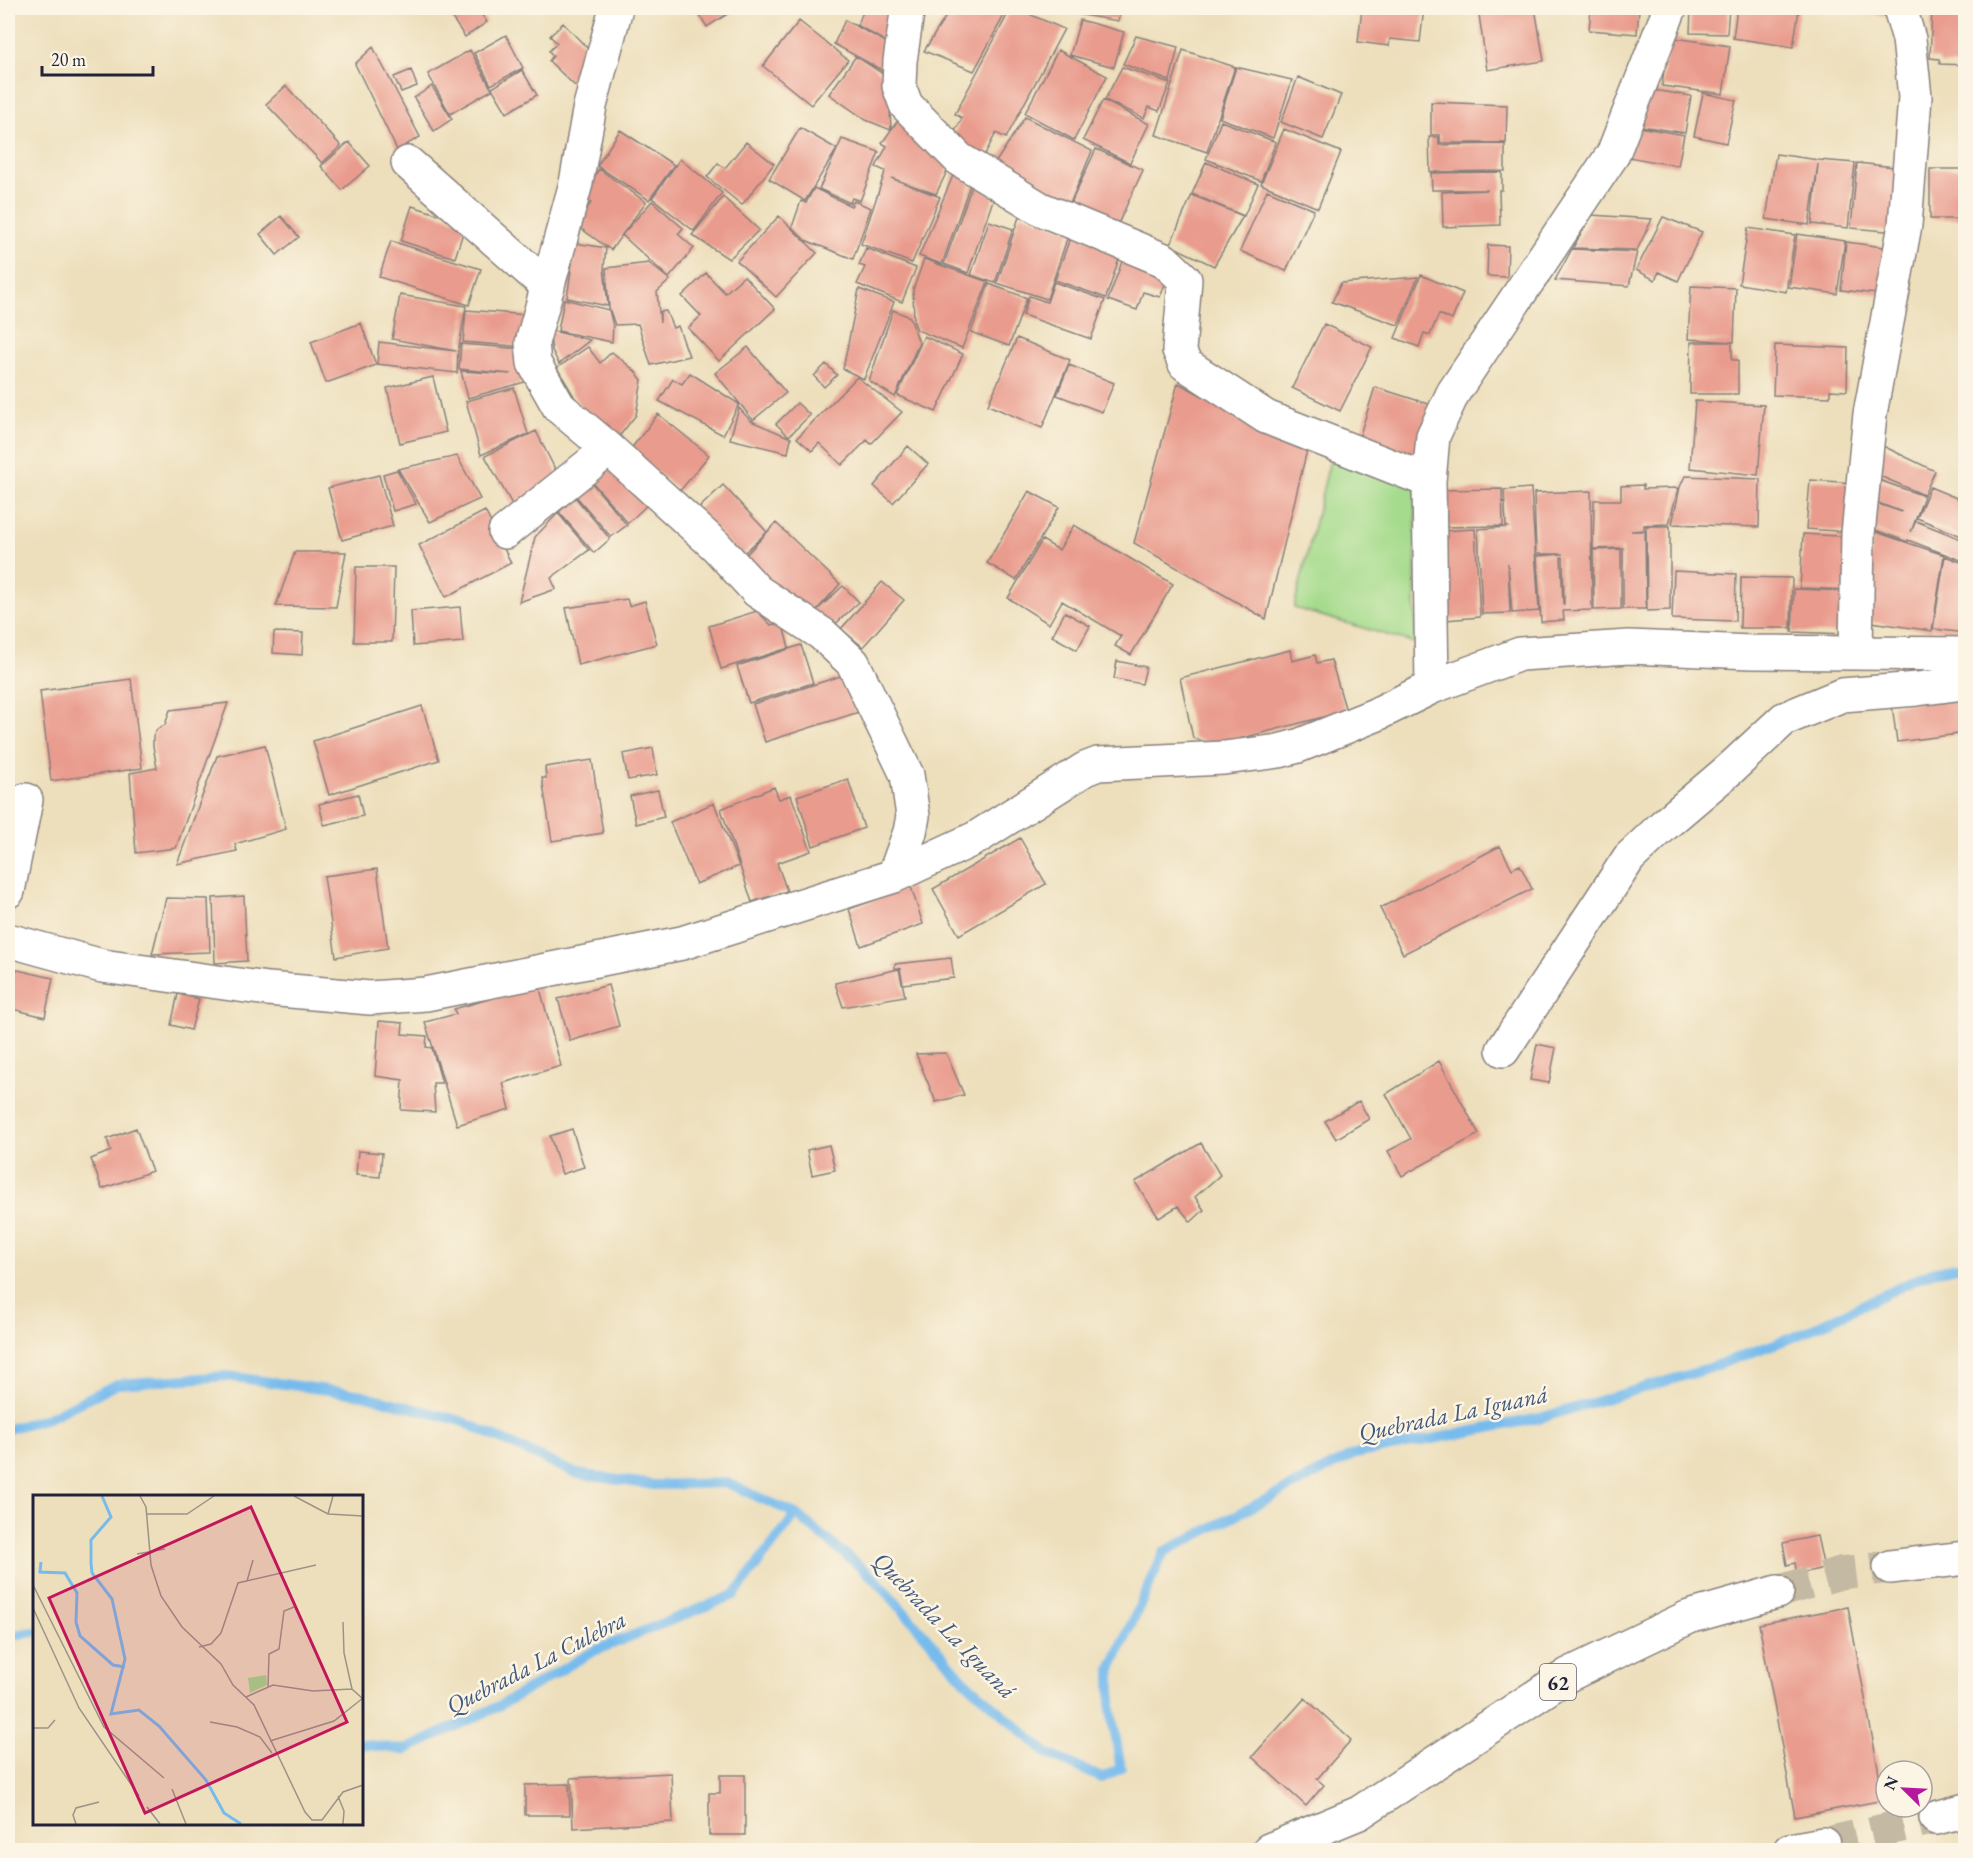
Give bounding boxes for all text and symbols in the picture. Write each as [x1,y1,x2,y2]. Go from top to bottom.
scale bar [42,39,153,77]
text: 20 m [51,48,86,71]
water label: Quebrada La Iguaná [1355,1378,1551,1448]
inset map [33,1495,363,1825]
water label: Quebrada La Iguaná [867,1545,1023,1705]
water label: Quebrada La Culebra [441,1603,631,1721]
road number: 62 [1540,1664,1576,1700]
north arrow [1874,1759,1934,1819]
text: N [1879,1773,1903,1793]

